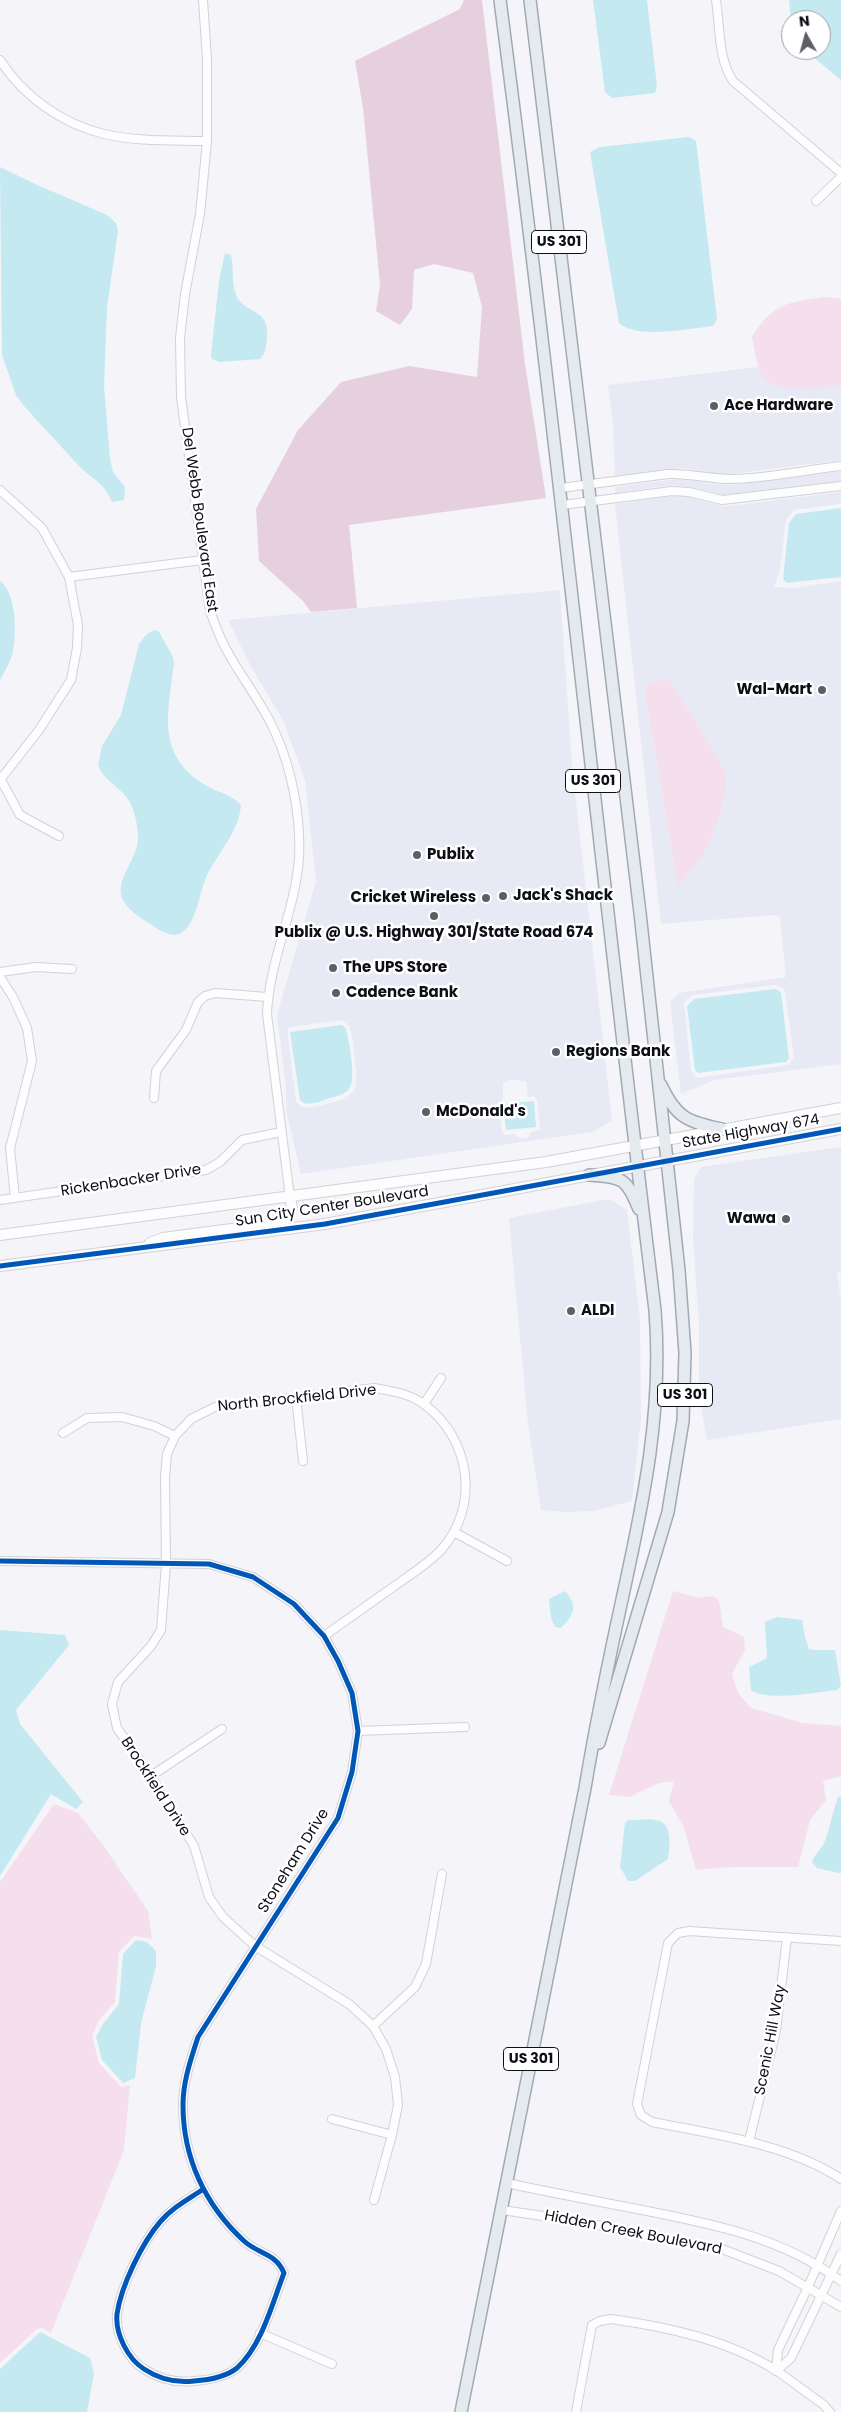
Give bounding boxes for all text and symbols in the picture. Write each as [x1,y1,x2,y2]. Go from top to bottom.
north arrow [781,10,831,60]
text: N [798,11,811,32]
road number: US 301 [532,230,586,253]
place label: Ace Hardware [724,397,833,415]
marker: Ace Hardware [708,400,720,412]
street label: Del Webb Boulevard East [177,426,221,614]
place label: Wal-Mart [736,681,812,699]
marker: Wal-Mart [816,684,828,696]
road number: US 301 [566,769,620,792]
place label: Publix [427,846,474,864]
marker: Publix [411,849,423,861]
place label: Jack's Shack [513,887,613,905]
place label: Cricket Wireless [351,889,476,907]
marker: Jack's Shack [497,890,509,902]
marker: Cricket Wireless [480,892,492,904]
marker: Publix @ U.S. Highway 301/State Road 674 [428,910,440,922]
place label: Publix @ U.S. Highway 301/State Road 674 [275,924,593,942]
place label: The UPS Store [343,959,447,977]
marker: The UPS Store [327,962,339,974]
place label: Cadence Bank [346,984,458,1002]
marker: Cadence Bank [330,987,342,999]
place label: Regions Bank [566,1043,670,1061]
marker: Regions Bank [550,1046,562,1058]
place label: McDonald's [436,1103,526,1121]
marker: McDonald's [420,1106,432,1118]
street label: State Highway 674 [681,1111,821,1153]
street label: Rickenbacker Drive [59,1161,203,1201]
street label: Sun City Center Boulevard [234,1183,430,1231]
place label: Wawa [727,1210,776,1228]
marker: Wawa [780,1213,792,1225]
place label: ALDI [581,1302,615,1320]
marker: ALDI [565,1305,577,1317]
street label: North Brockfield Drive [217,1382,377,1416]
road number: US 301 [658,1384,712,1406]
street label: Brockfield Drive [116,1734,194,1840]
street label: Stoneham Drive [255,1806,333,1916]
street label: Scenic Hill Way [751,1983,791,2097]
road number: US 301 [504,2048,558,2070]
street label: Hidden Creek Boulevard [543,2207,723,2259]

